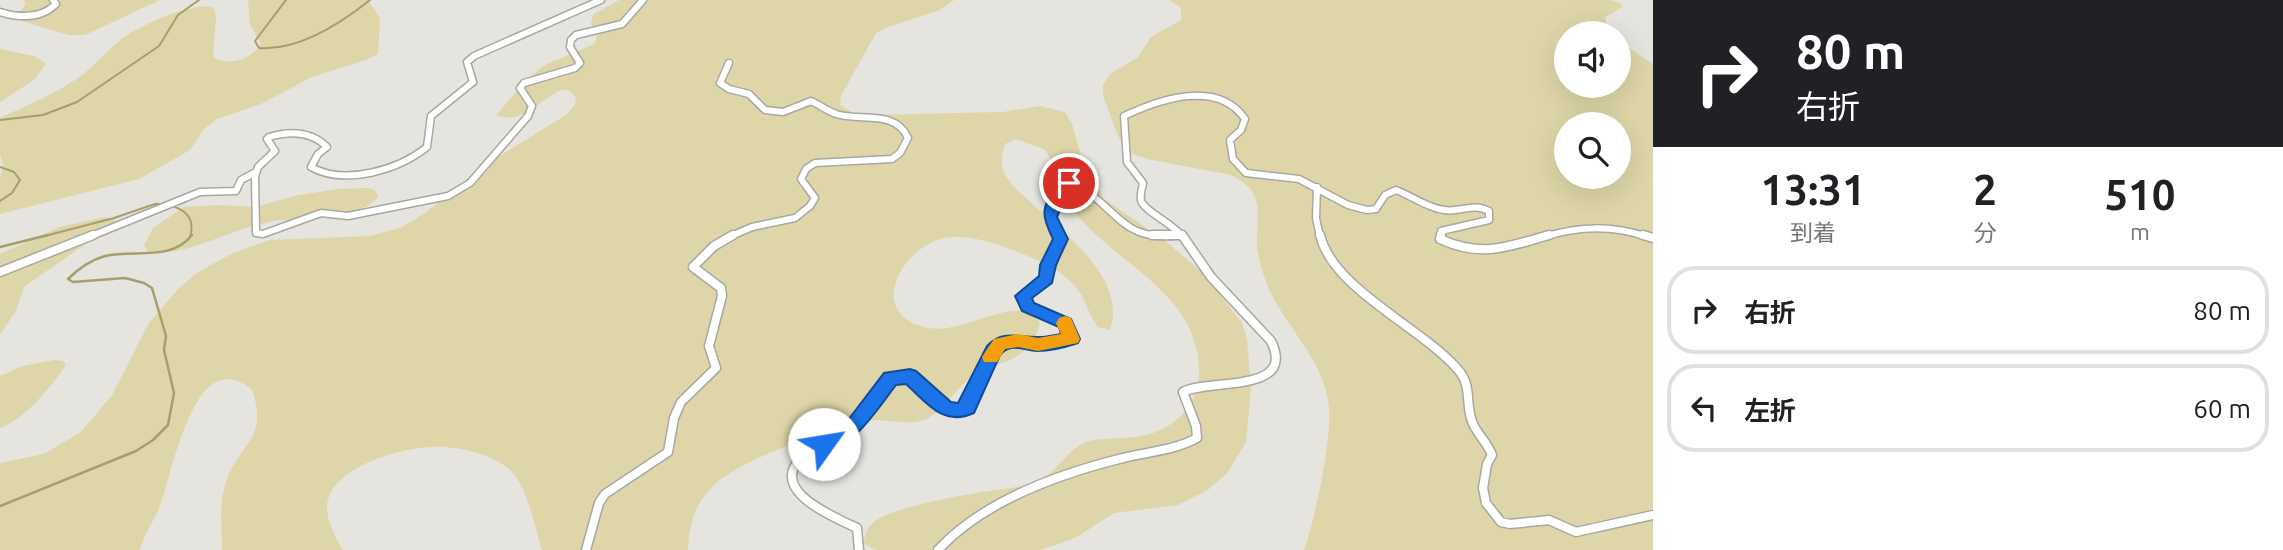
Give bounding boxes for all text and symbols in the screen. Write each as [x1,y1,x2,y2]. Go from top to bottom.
map controls [1554,21,1631,189]
button: sound [1554,21,1631,98]
text: 80 m [1796,23,1905,78]
icon: right [1681,28,1772,119]
text: 右折 [1796,88,1860,124]
button: search [1554,112,1631,189]
pin [1039,153,1099,213]
icon: arrive [1050,164,1088,202]
text: 13:31 [1761,166,1866,213]
text: 2 [1973,166,1997,213]
text: 510 [2104,171,2175,218]
text: m [2130,219,2150,244]
text: 到着 [1790,220,1836,245]
text: 分 [1974,220,1997,245]
icon: right [1685,291,1723,329]
text: 80 m [2193,296,2251,325]
text: 右折 [1744,298,1796,327]
icon: left [1685,389,1723,427]
text: 60 m [2193,394,2251,423]
text: 左折 [1744,396,1796,425]
position arrow [787,407,861,481]

